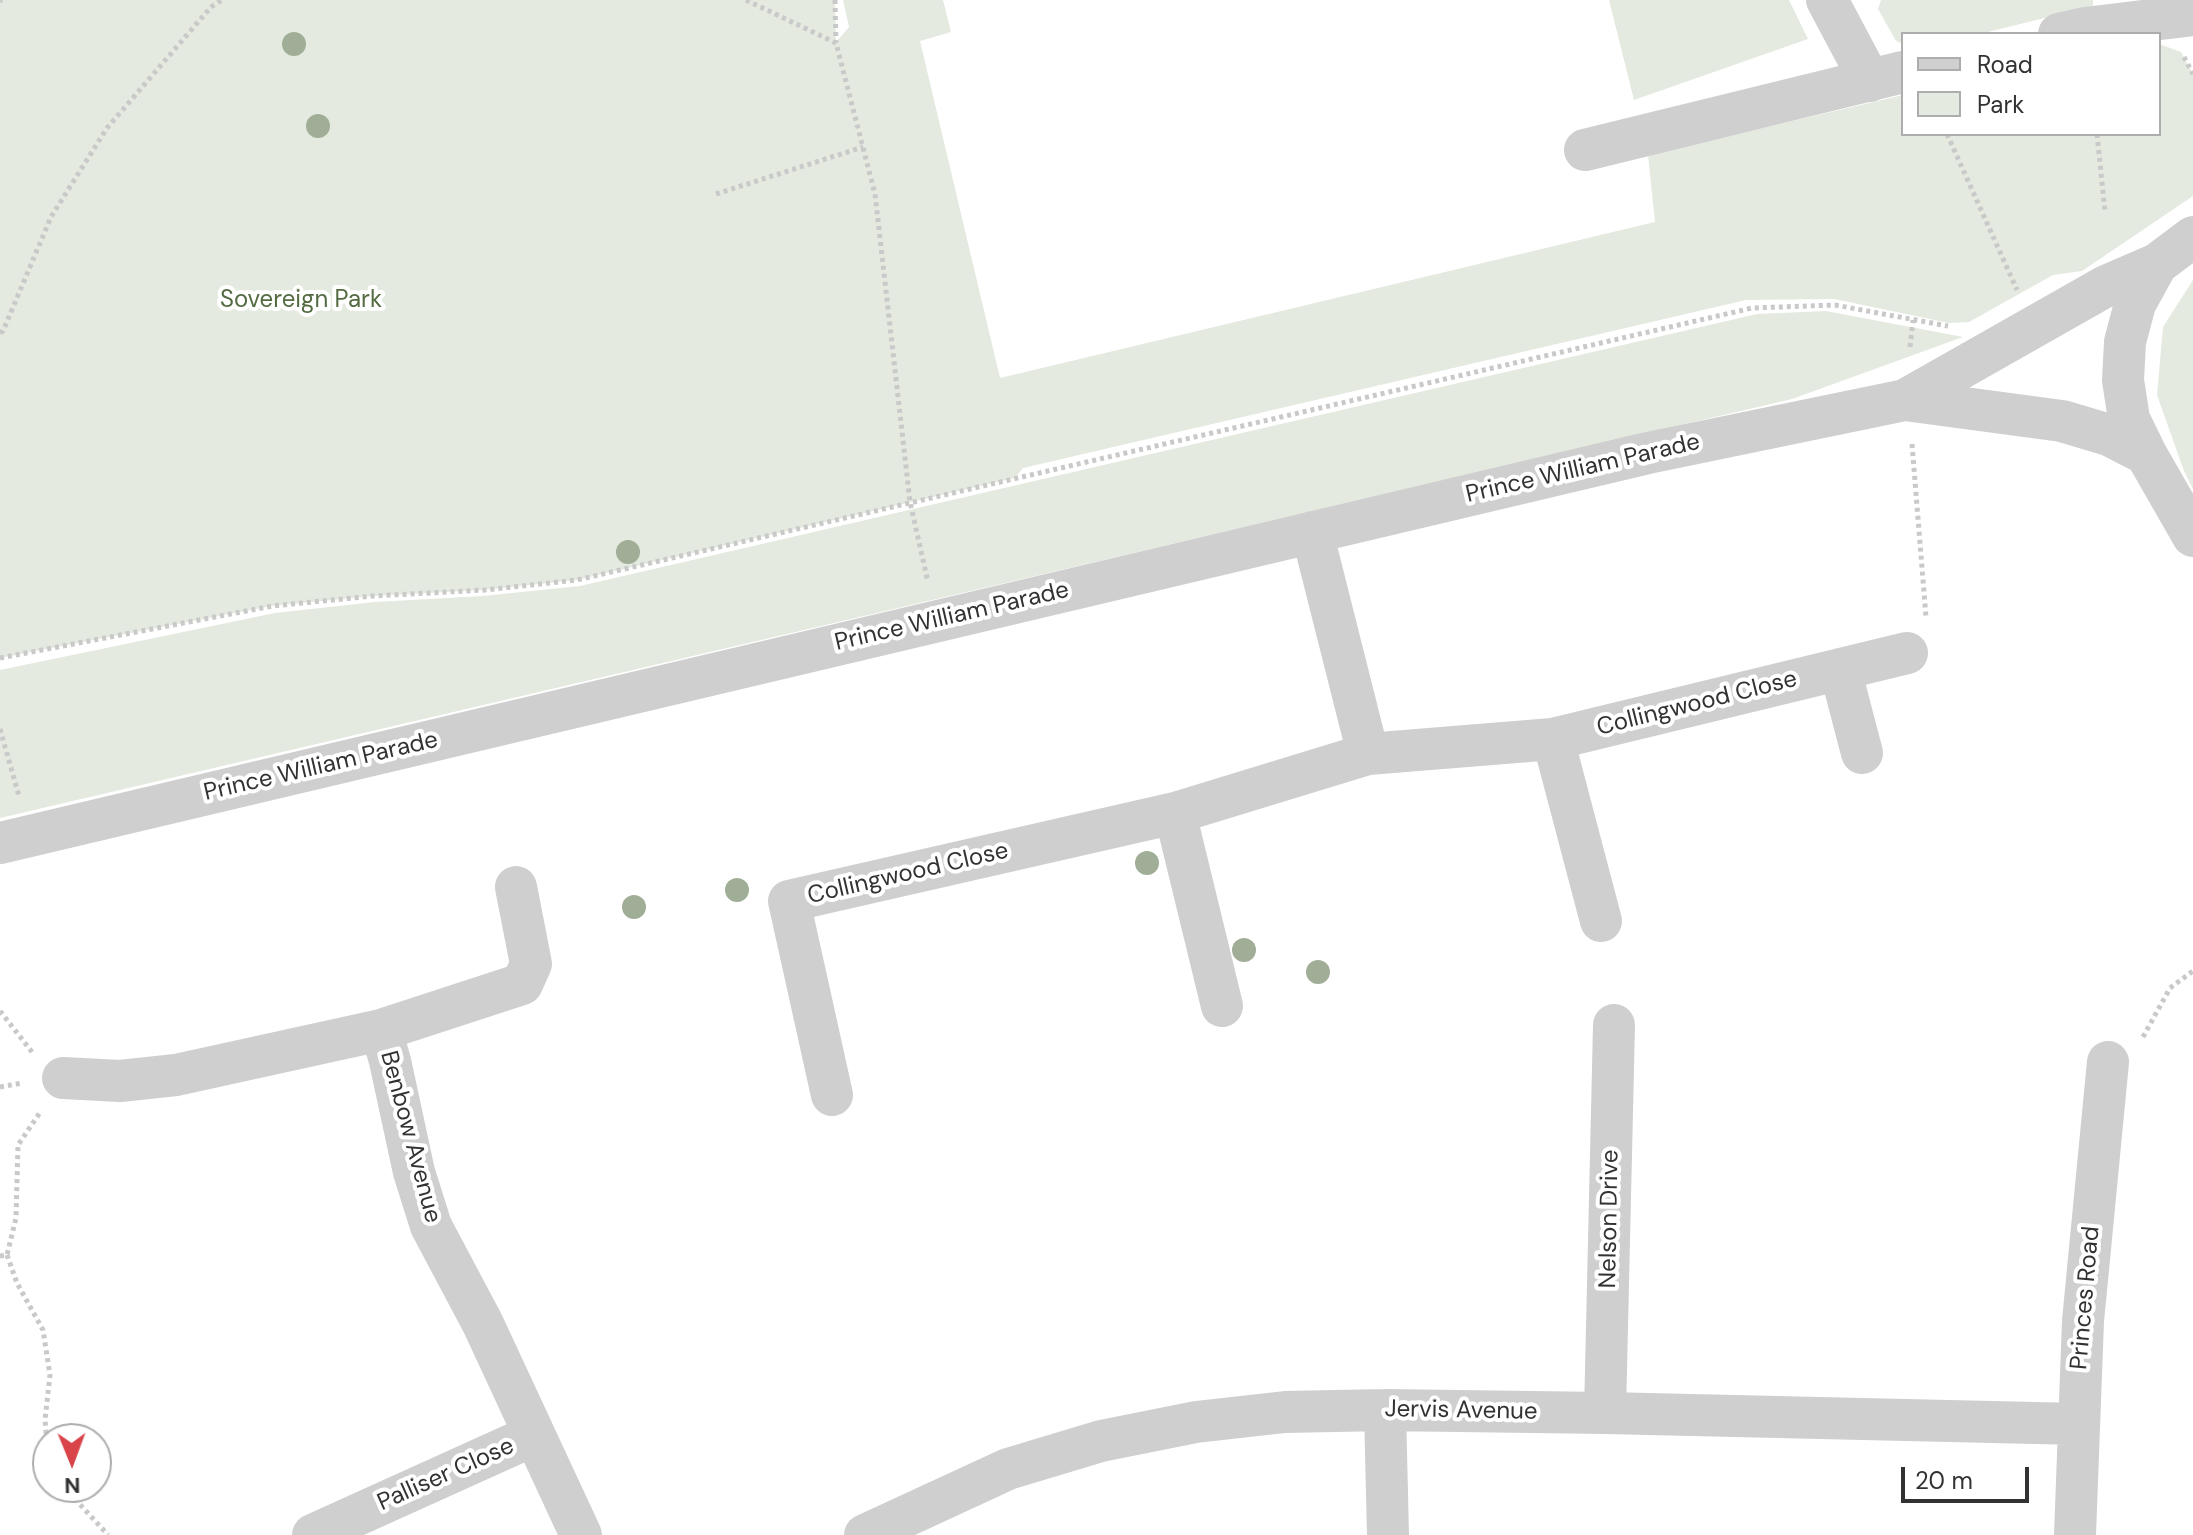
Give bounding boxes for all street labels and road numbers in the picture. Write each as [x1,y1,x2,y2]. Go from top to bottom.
street label: Prince William Parade [1463,428,1703,510]
street label: Prince William Parade [832,576,1072,658]
street label: Collingwood Close [1594,665,1800,743]
street label: Prince William Parade [201,726,441,808]
street label: Collingwood Close [805,837,1011,911]
street label: Benbow Avenue [373,1048,447,1226]
street label: Nelson Drive [1594,1149,1626,1289]
street label: Princes Road [2065,1225,2107,1371]
street label: Jervis Avenue [1384,1395,1538,1427]
street label: Palliser Close [373,1432,519,1518]

